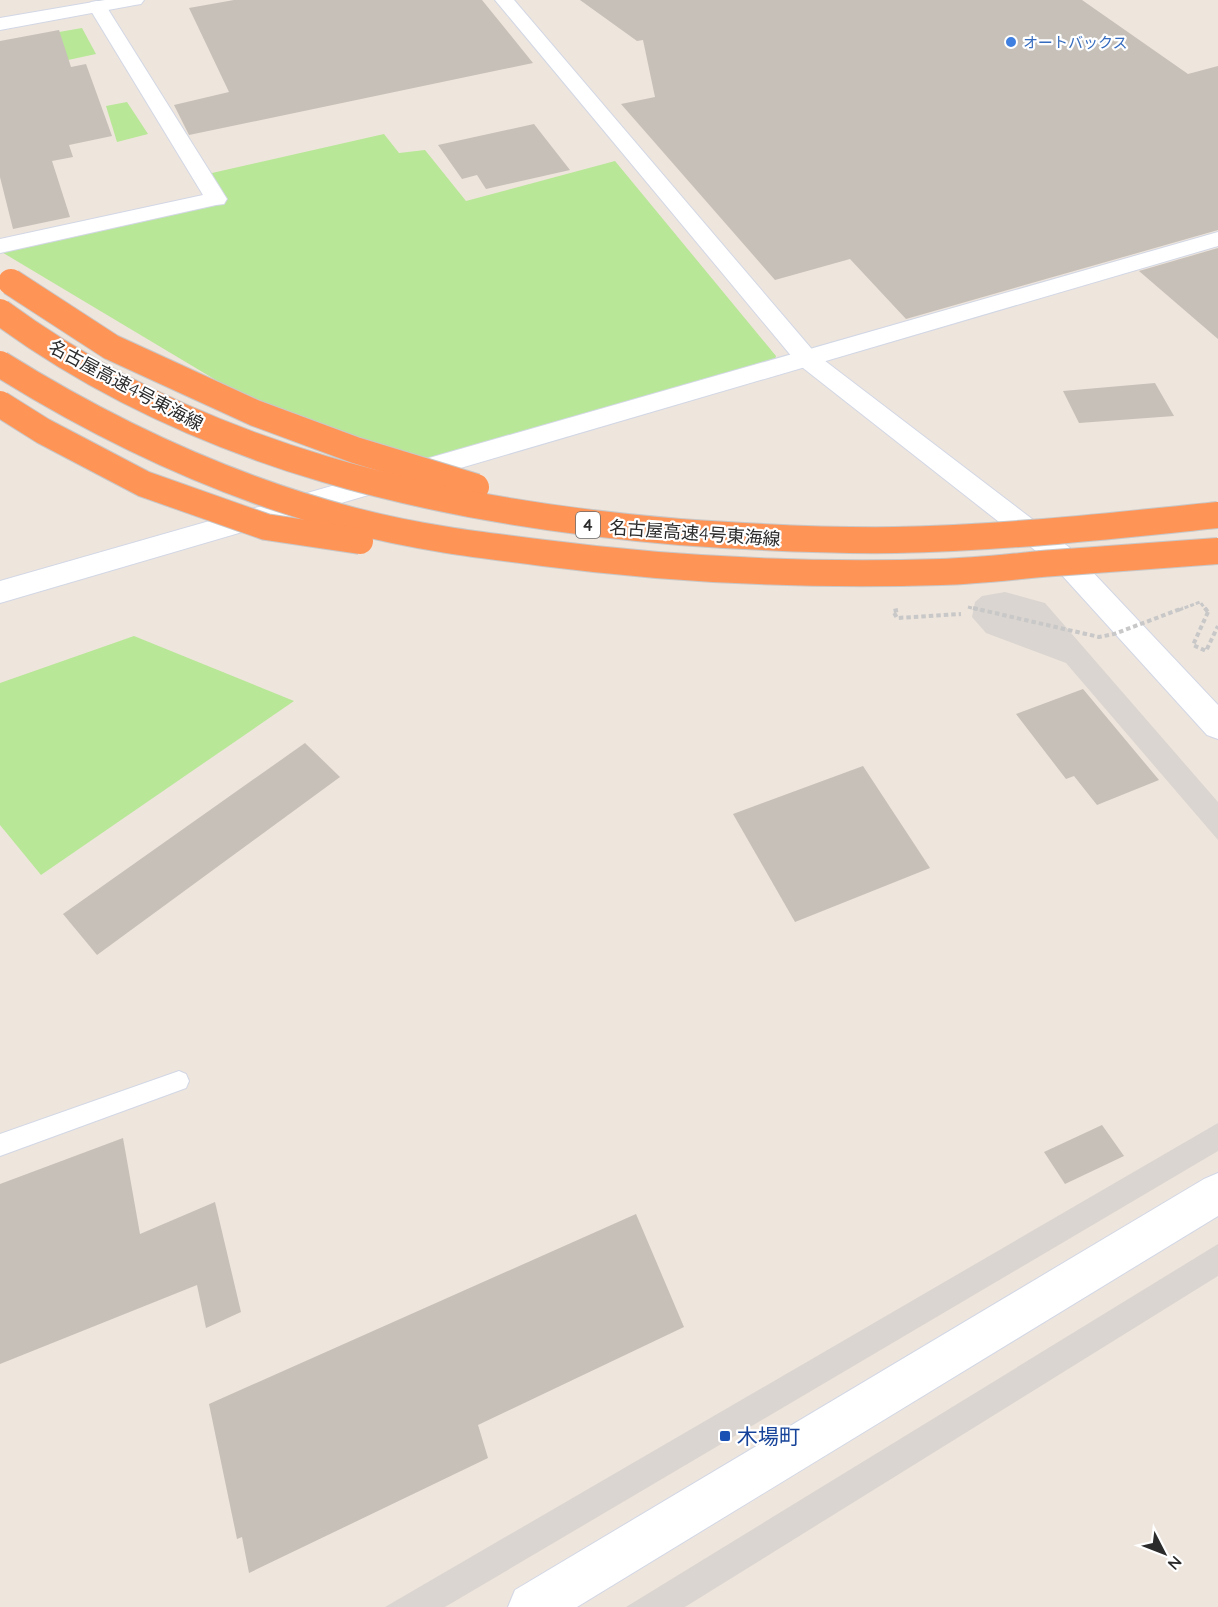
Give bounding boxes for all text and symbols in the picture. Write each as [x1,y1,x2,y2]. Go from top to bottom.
place label: オートバックス [1023,33,1128,52]
marker: オートバックス [1004,35,1018,49]
street label: 名古屋高速4号東海線 [45,335,207,435]
road number: 4 [576,512,600,538]
street label: 名古屋高速4号東海線 [609,516,781,550]
place label: 木場町 [737,1423,800,1449]
marker: 木場町 [718,1429,732,1443]
north arrow [1134,1523,1194,1583]
text: N [1164,1552,1187,1574]

